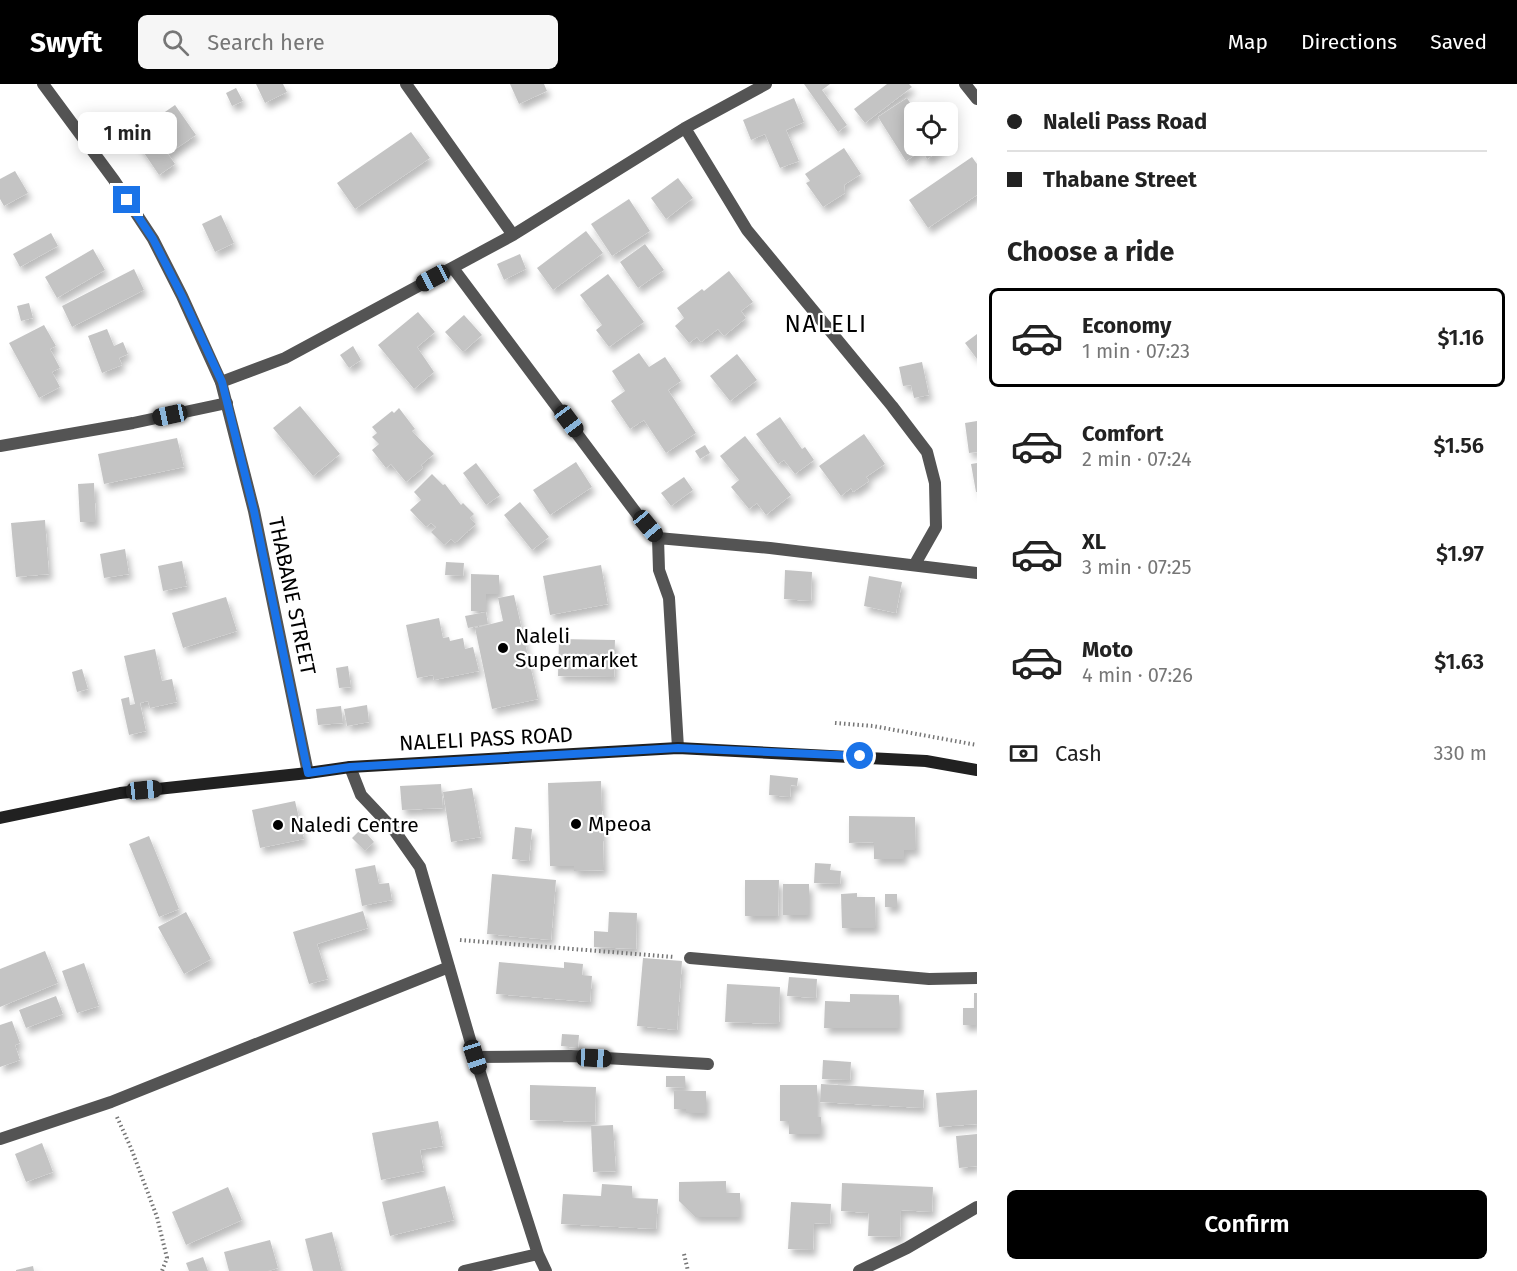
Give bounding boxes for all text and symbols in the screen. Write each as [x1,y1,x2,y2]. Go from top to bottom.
search box [138,15,558,69]
text: Swyft [30,26,102,59]
icon: search [159,26,192,59]
text: Search here [207,29,325,56]
text: Map [1228,29,1268,55]
text: Directions [1301,29,1397,55]
text: Saved [1430,29,1487,55]
map controls [904,102,958,156]
button: locate [904,102,958,156]
text: Naleli Pass Road [1043,108,1207,135]
callout: 1 min [78,113,176,155]
text: 1 min [103,121,152,145]
text: Thabane Street [1043,166,1197,193]
route end [113,186,140,213]
text: Choose a ride [1007,236,1174,268]
car [413,262,453,294]
district label: NALELI [785,310,867,338]
icon: car [1010,311,1064,365]
text: Economy [1082,312,1171,339]
text: $1.16 [1437,324,1484,351]
text: 1 min · 07:23 [1082,339,1190,363]
car [551,401,587,441]
car [151,402,189,428]
icon: car [1010,419,1064,473]
text: Comfort [1082,420,1163,447]
text: $1.56 [1433,432,1484,459]
text: 2 min · 07:24 [1082,447,1192,471]
car [630,506,666,546]
street label: THABANE STREET [263,515,321,678]
icon: car [1010,527,1064,581]
text: XL [1082,528,1106,555]
text: $1.97 [1436,540,1484,567]
text: 3 min · 07:25 [1082,555,1192,579]
place label: Naleli Supermarket [515,623,638,673]
icon: car [1010,635,1064,689]
text: Moto [1082,636,1133,663]
marker: Naleli Supermarket [496,641,510,655]
text: $1.63 [1434,648,1484,675]
text: 4 min · 07:26 [1082,663,1193,687]
street label: NALELI PASS ROAD [399,721,573,757]
icon: cash [1007,737,1040,770]
text: Cash [1055,740,1102,767]
text: 330 m [1433,741,1487,765]
route start [846,742,873,769]
car [125,779,163,801]
place label: Mpeoa [588,811,652,837]
place label: Naledi Centre [290,812,419,838]
marker: Mpeoa [569,817,583,831]
marker: Naledi Centre [271,818,285,832]
car [461,1037,489,1077]
car [576,1048,612,1068]
button: Confirm [1007,1190,1487,1259]

